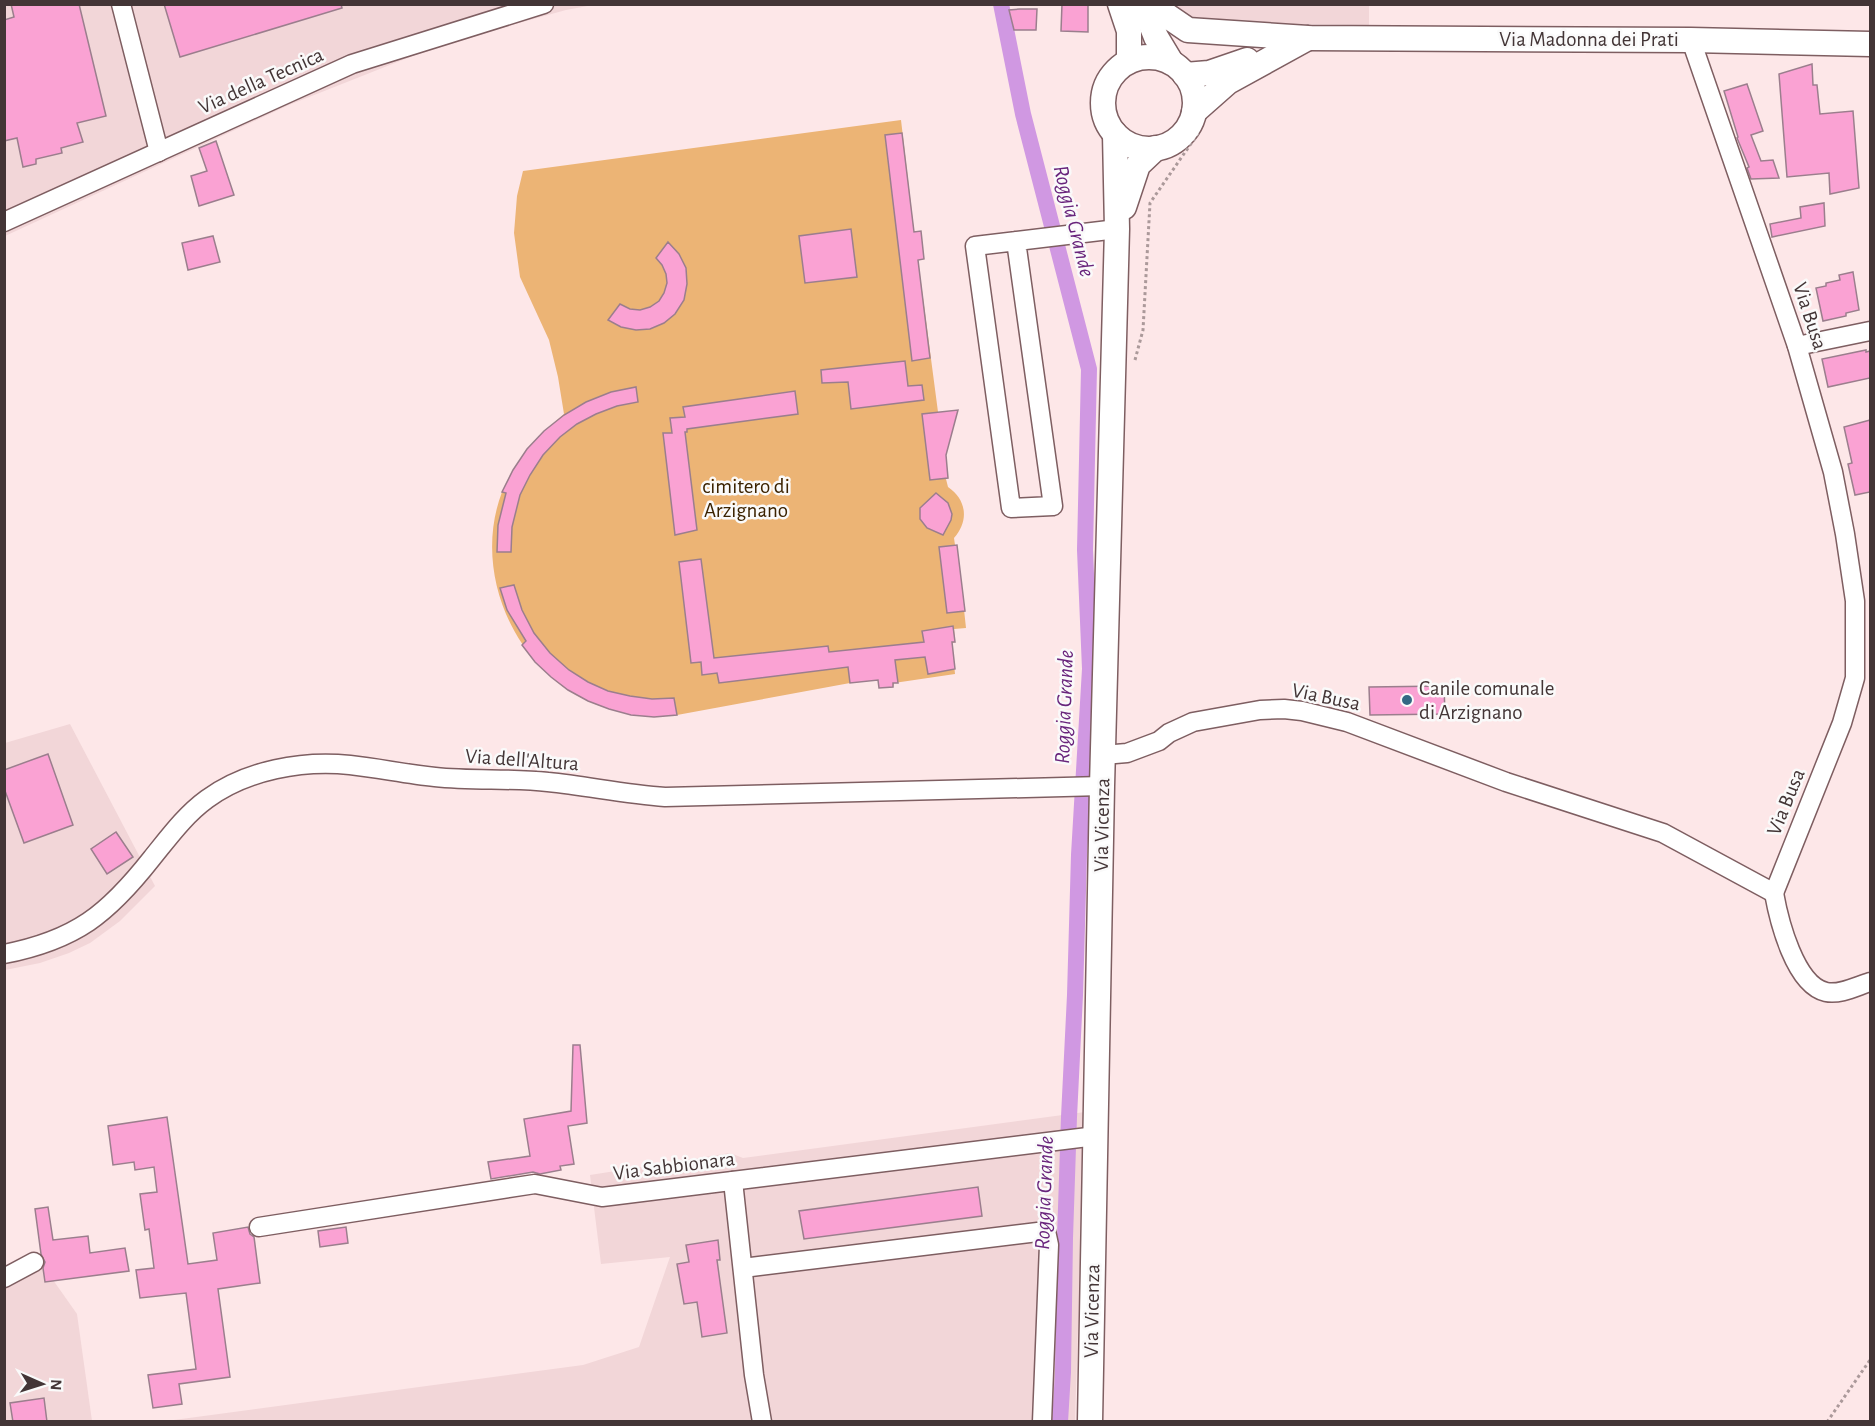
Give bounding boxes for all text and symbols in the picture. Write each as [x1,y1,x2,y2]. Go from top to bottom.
street label: Via Madonna dei Prati [1499,29,1679,50]
street label: Via della Tecnica [195,44,327,118]
water label: Roggia Grande [1050,163,1098,279]
street label: Via Busa [1789,280,1831,353]
park label: cimitero di Arzignano [702,476,790,521]
water label: Roggia Grande [1051,650,1077,764]
place label: Canile comunale di Arzignano [1419,678,1555,723]
street label: Via Busa [1290,679,1362,715]
marker: Canile comunale di Arzignano [1400,693,1414,707]
street label: Via dell'Altura [464,746,580,774]
street label: Via Busa [1763,766,1809,838]
street label: Via Vicenza [1091,778,1113,872]
water label: Roggia Grande [1031,1136,1057,1250]
street label: Via Sabbionara [612,1148,736,1184]
street label: Via Vicenza [1081,1264,1103,1358]
north arrow [12,1354,72,1414]
text: N [48,1379,64,1391]

